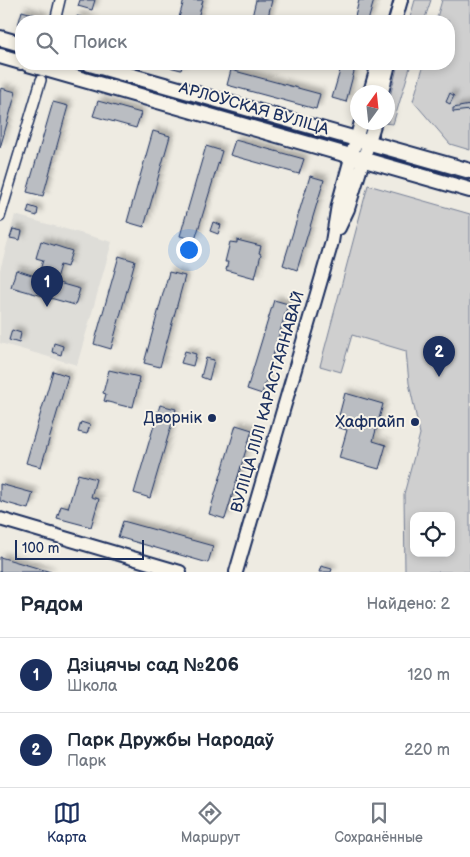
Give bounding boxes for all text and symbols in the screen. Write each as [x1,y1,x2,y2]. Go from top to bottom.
search box [15,15,455,70]
icon: search [33,29,61,57]
text: Поиск [73,31,127,54]
street label: АРЛОЎСКАЯ ВУЛІЦА [176,77,332,140]
north arrow [350,85,395,130]
your location [176,237,202,263]
pin: 1 [31,266,63,307]
street label: ВУЛІЦА ЛІЛІ КАРАСТАЯНАВАЙ [227,289,309,515]
pin: 2 [423,336,455,377]
place label: Дворнік [143,409,202,428]
marker: Дворнік [206,412,218,424]
place label: Хафпайп [335,413,405,432]
marker: Хафпайп [409,416,421,428]
map controls [410,512,455,557]
button: locate [410,512,455,557]
scale bar [15,537,144,560]
text: 100 m [22,540,59,557]
text: Рядом [20,592,83,617]
text: Найдено: 2 [366,595,450,614]
text: Дзіцячы сад №206 [67,654,239,677]
text: 1 [33,666,39,685]
text: 120 m [407,666,450,685]
text: Школа [67,677,117,696]
text: Парк Дружбы Народаў [67,729,274,752]
text: 2 [31,741,41,760]
text: 220 m [404,741,450,760]
text: Парк [67,752,106,771]
tab: Карта [47,799,87,846]
tab: Маршрут [181,799,240,846]
tab: Сохранённые [334,799,423,846]

